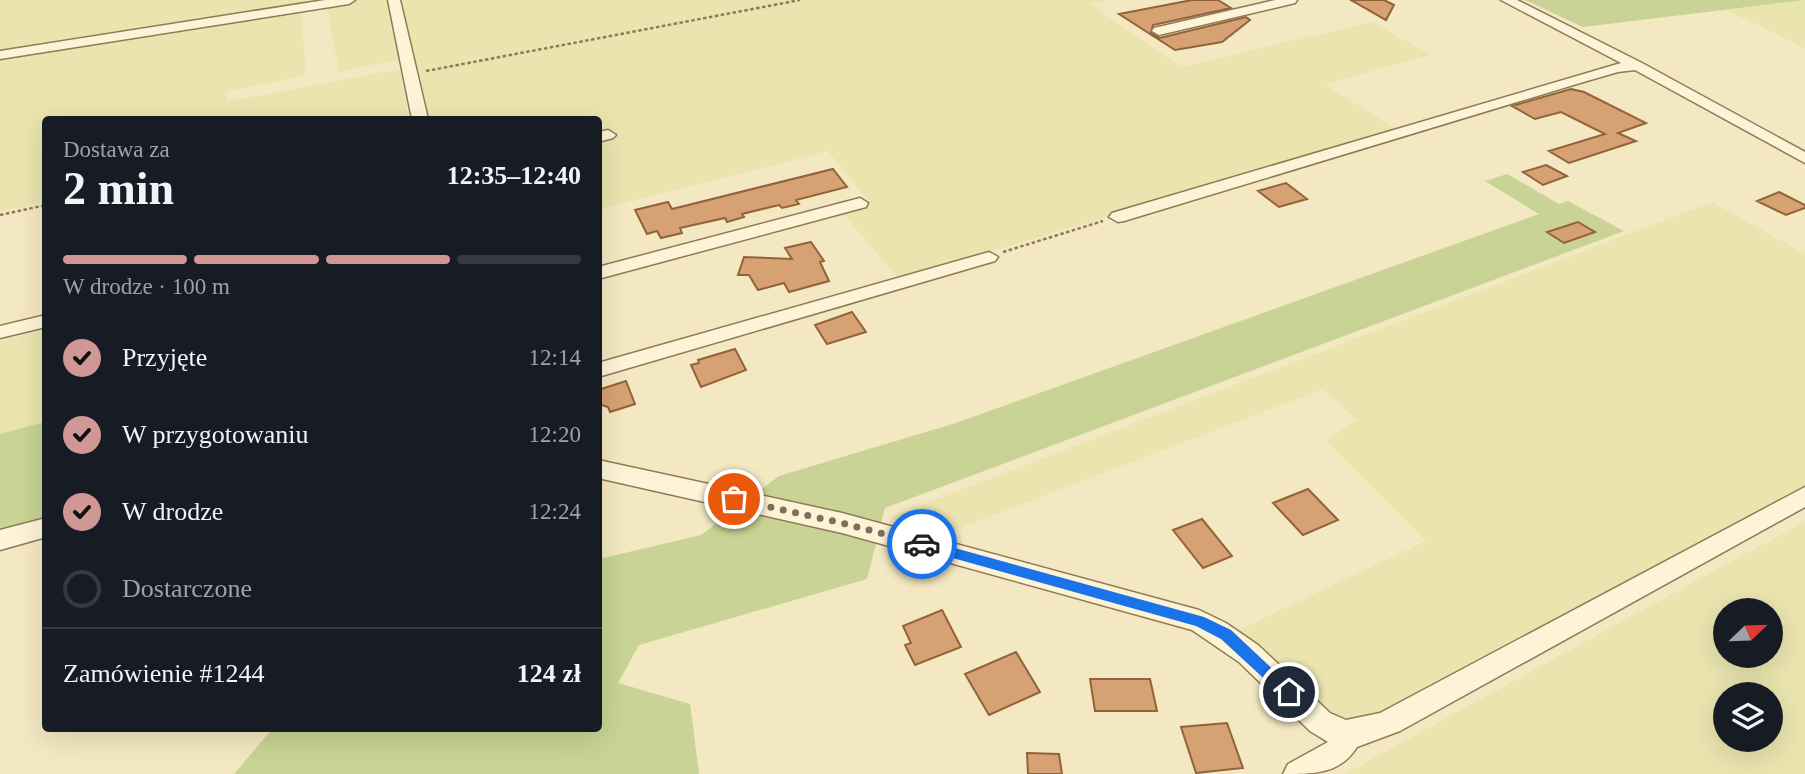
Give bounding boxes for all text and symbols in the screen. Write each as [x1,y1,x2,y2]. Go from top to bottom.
text: Dostawa za [63,137,170,162]
text: 12:35–12:40 [447,161,581,190]
text: 2 min [63,163,174,214]
text: W drodze · 100 m [63,274,230,299]
icon: check [63,339,101,377]
text: Przyjęte [122,343,207,372]
text: 12:14 [529,345,581,370]
icon: check [63,416,101,454]
text: W przygotowaniu [122,420,309,449]
text: 12:20 [529,422,581,447]
pin [704,469,764,529]
icon: bag [715,480,753,518]
icon: check [63,493,101,531]
text: W drodze [122,497,223,526]
text: 12:24 [529,499,581,524]
courier [887,509,957,579]
icon: car [903,525,941,563]
text: Dostarczone [122,574,252,603]
north arrow [1713,598,1783,668]
map controls [1713,598,1783,752]
text: Zamówienie #1244 [63,659,264,688]
text: 124 zł [517,659,581,688]
pin [1259,662,1319,722]
icon: home [1270,673,1308,711]
button: layers [1713,682,1783,752]

